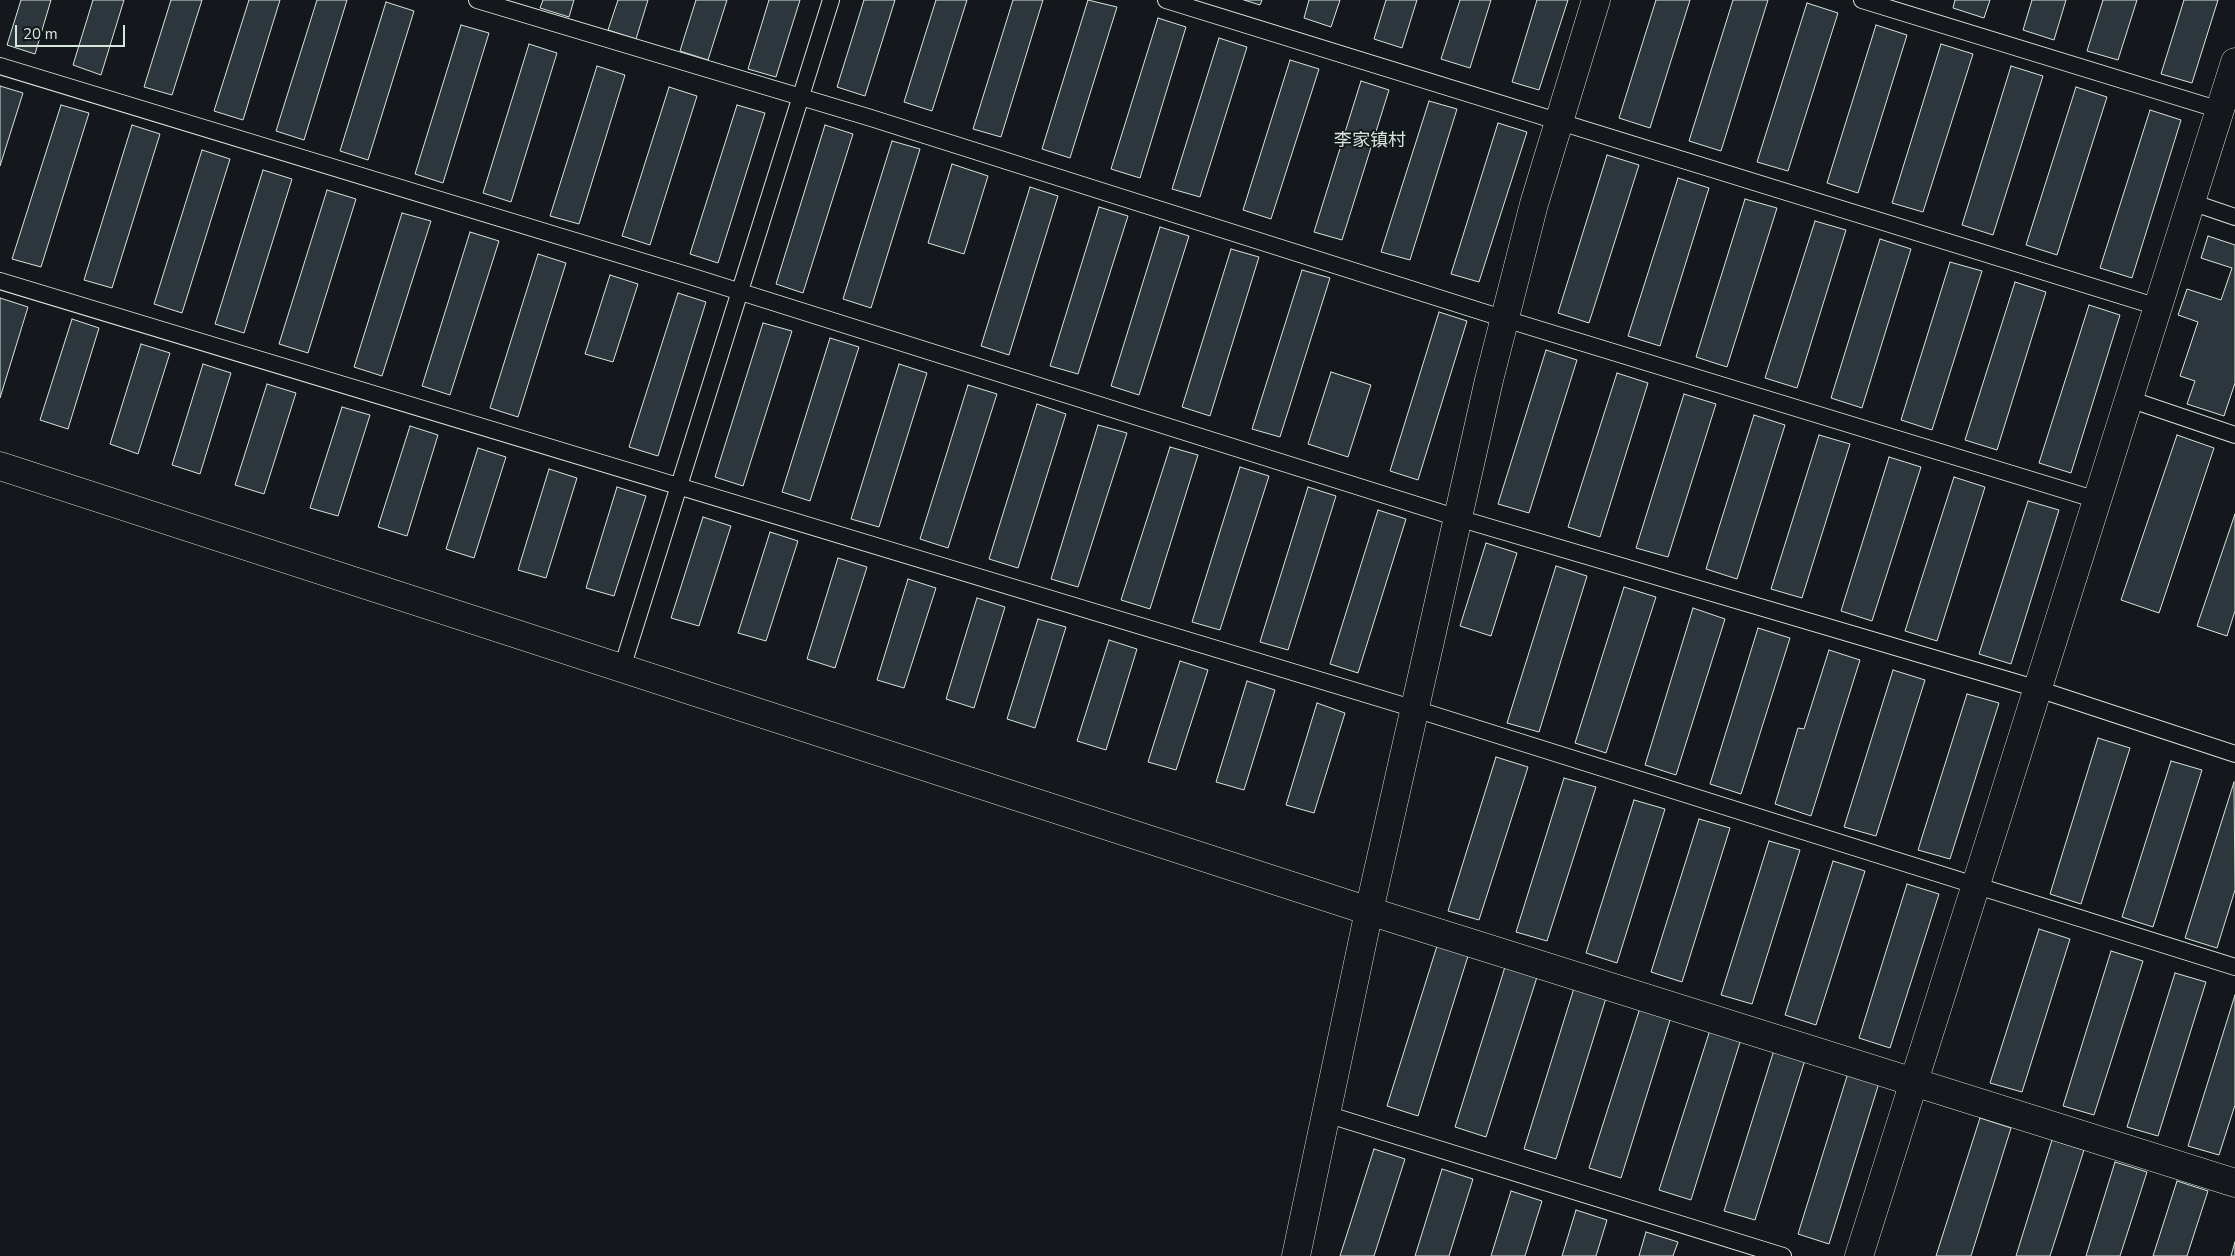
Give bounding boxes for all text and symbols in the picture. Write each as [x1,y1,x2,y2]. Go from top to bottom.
scale bar [18,15,128,47]
text: 20 m [23,24,58,44]
district label: 李家镇村 [1334,131,1406,153]

